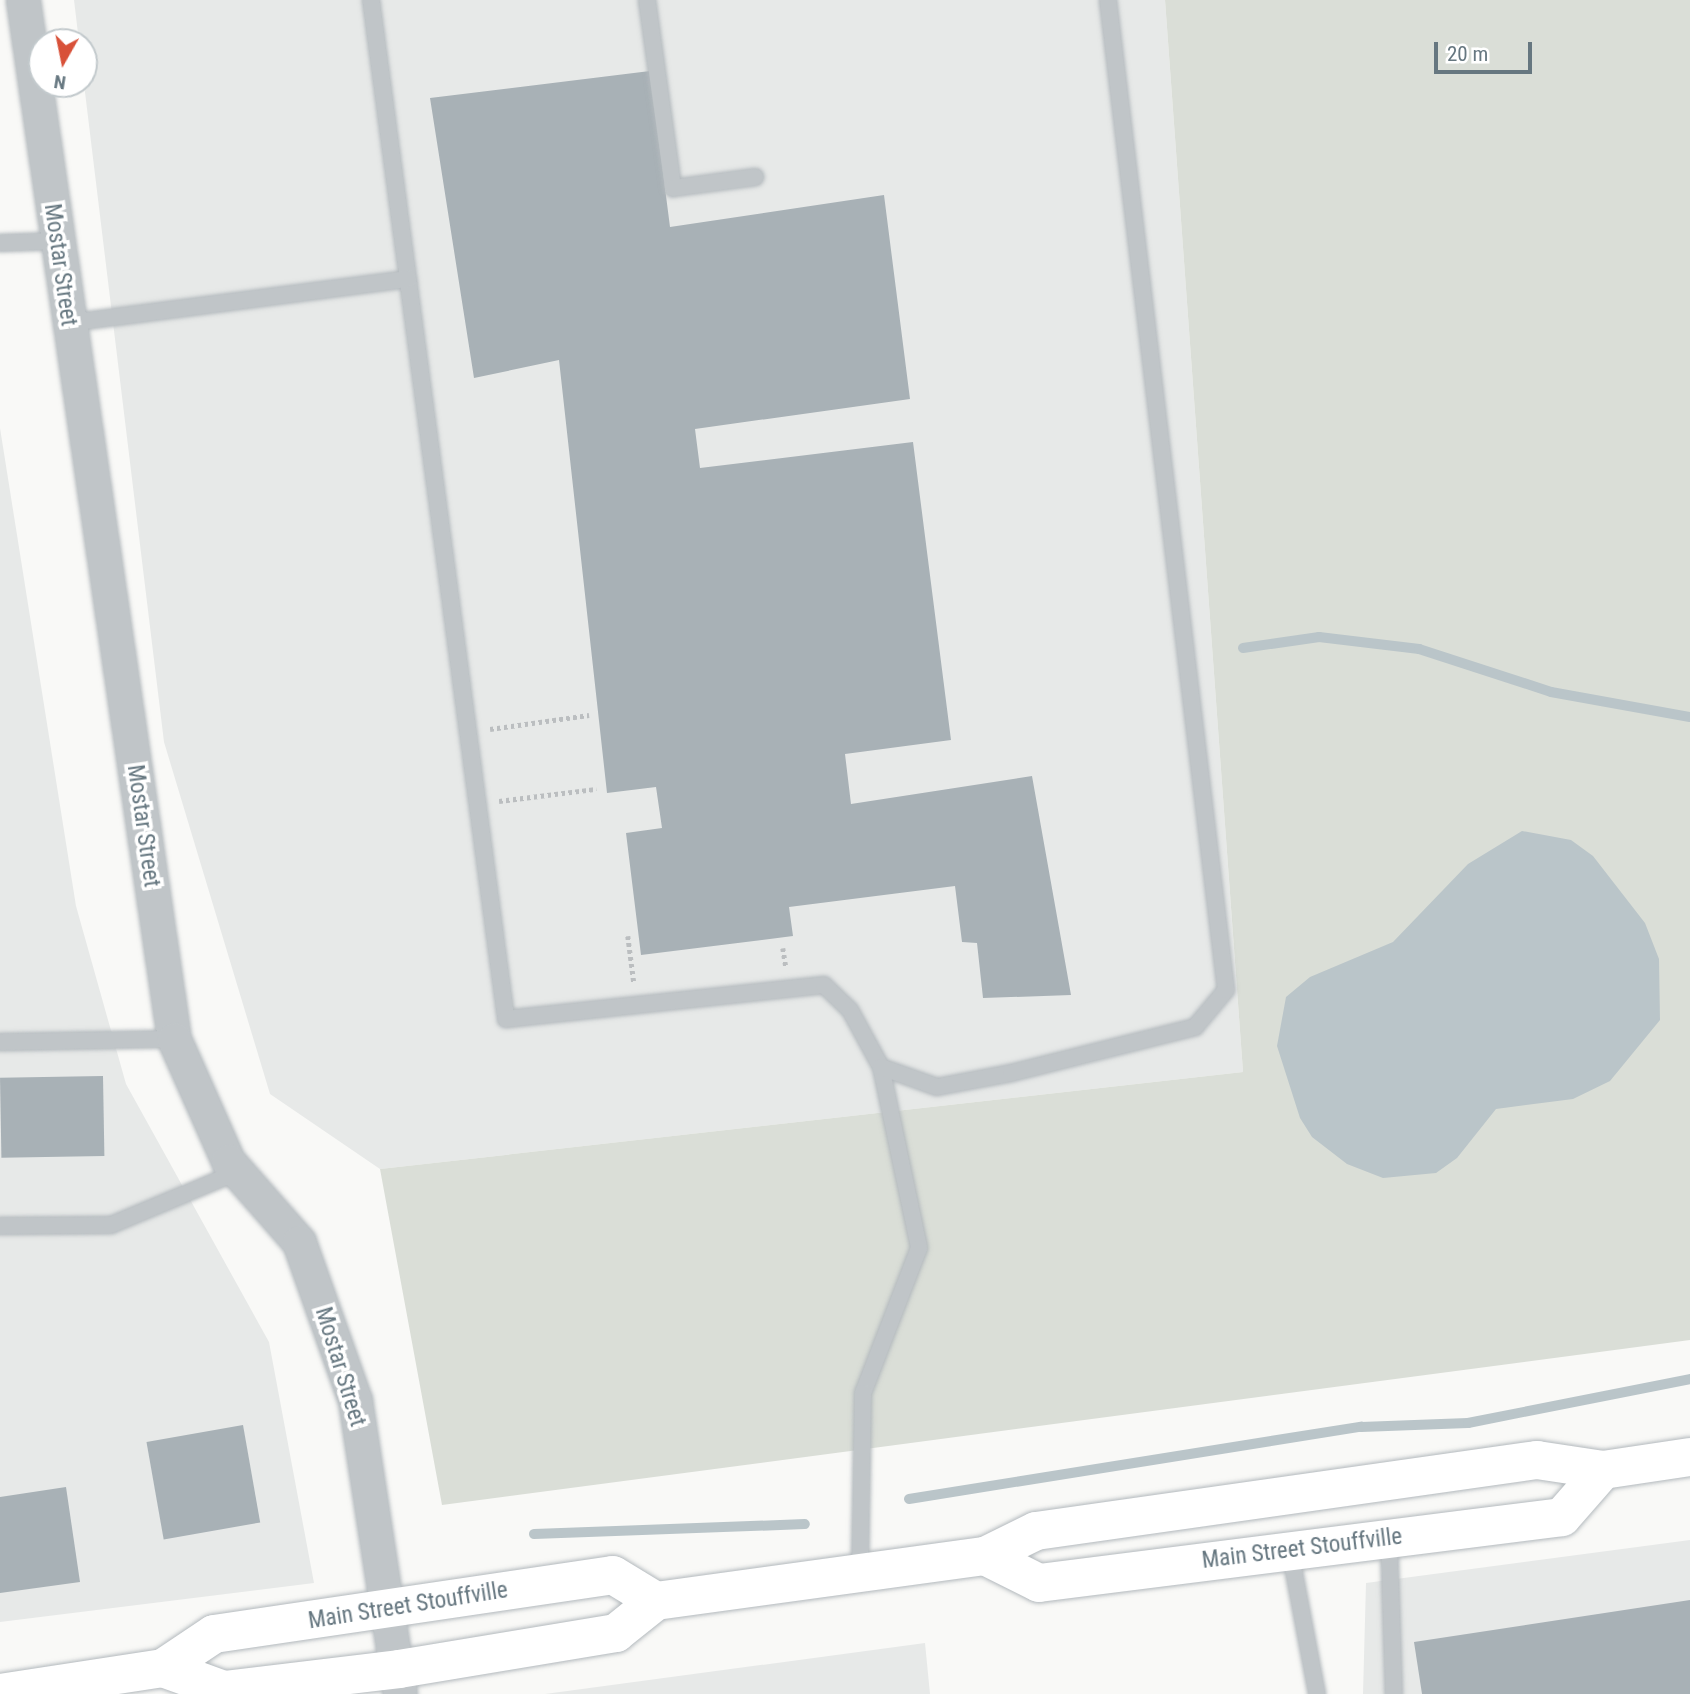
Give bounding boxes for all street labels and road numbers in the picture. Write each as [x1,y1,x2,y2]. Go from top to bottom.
street label: Mostar Street [38,202,82,328]
street label: Mostar Street [121,763,165,889]
street label: Mostar Street [309,1304,371,1430]
street label: Main Street Stouffville [1200,1523,1404,1575]
street label: Main Street Stouffville [306,1577,510,1635]

